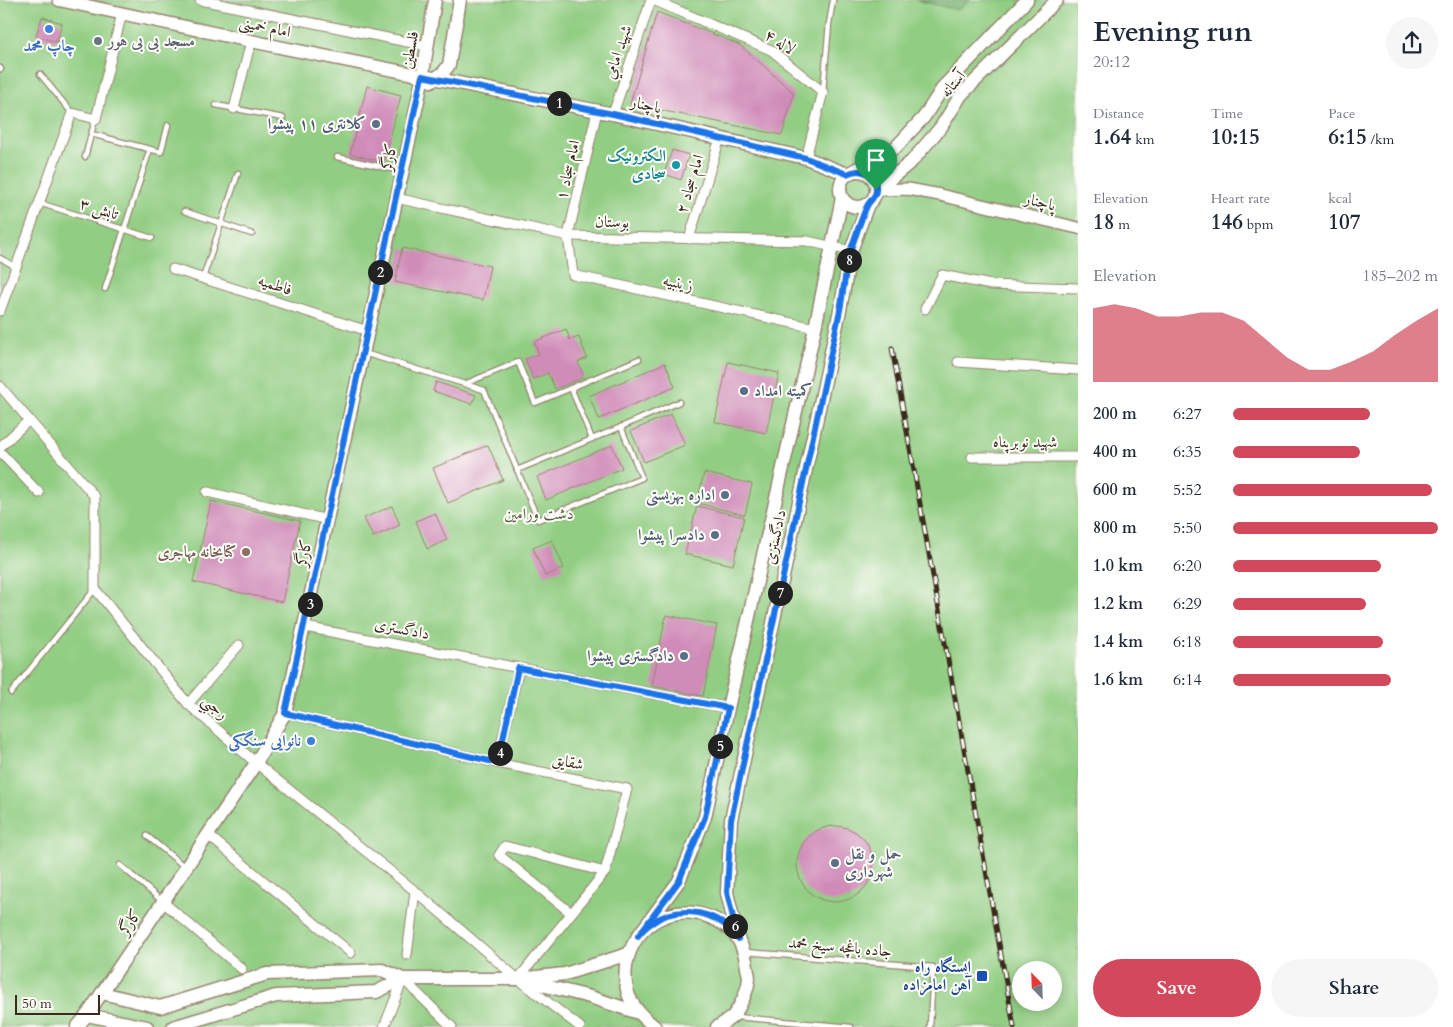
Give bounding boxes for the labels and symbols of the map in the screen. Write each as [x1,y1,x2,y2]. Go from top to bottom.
street label: امام خمینی [237,11,293,46]
street label: شهيد امامي [599,22,638,82]
marker: چاپ محمد [43,23,55,35]
street label: لاله ۴ [760,24,800,60]
street label: فلسطین [396,29,424,71]
place label: مسجد بی بی هور [106,30,195,52]
place label: چاپ محمد [23,35,75,57]
marker: مسجد بی بی هور [92,35,104,47]
street label: آستانه [935,65,972,102]
pin: 1 [546,90,572,116]
street label: پاچنار [626,90,665,119]
place label: کلانتری ۱۱ پیشوا [268,113,366,135]
marker: کلانتری ۱۱ پیشوا [370,118,382,130]
street label: امام سجاد ۱ [550,138,588,203]
pin [855,139,897,190]
street label: کارگر [375,141,403,175]
place label: الکترونیک سجادی [607,145,666,185]
street label: امام سجاد ۲ [671,152,712,217]
marker: الکترونیک سجادی [670,159,682,171]
street label: پاچنار [1020,187,1059,217]
street label: تابش ۳ [77,193,122,226]
street label: بوستان [595,211,629,233]
pin: 8 [836,248,862,272]
pin: 2 [368,260,392,284]
street label: فاطميه [255,269,295,301]
street label: زينبيه [661,269,695,297]
place label: کمیته امداد [754,380,813,402]
marker: کمیته امداد [738,385,750,397]
street label: شهید نوبرپناه [993,431,1057,454]
place label: اداره بهزیستی [646,484,715,507]
marker: اداره بهزیستی [719,489,731,501]
park label: دشت ورامین [504,503,574,525]
street label: دادگستری [758,508,792,566]
place label: دادسرا پیشوا [638,524,705,546]
marker: دادسرا پیشوا [709,529,721,541]
street label: کارگر [290,537,318,571]
place label: کتابخانه مهاجری [158,541,236,563]
marker: کتابخانه مهاجری [240,546,252,558]
pin: 7 [768,580,792,606]
pin: 3 [298,592,322,616]
street label: دادگستری [373,613,431,645]
place label: دادگستری پیشوا [587,645,674,667]
marker: دادگستری پیشوا [678,650,690,662]
street label: رجبي [194,689,233,728]
place label: نانوایی سنگکی [228,730,301,752]
pin: 5 [708,734,732,758]
marker: نانوایی سنگکی [305,735,317,747]
pin: 4 [488,740,512,766]
street label: شقايق [550,748,586,776]
place label: حمل و نقل شهرداری [845,843,901,883]
marker: حمل و نقل شهرداری [829,857,841,869]
street label: کارگر [112,904,147,941]
pin: 6 [722,914,748,938]
street label: جاده باغچه سیخ محمد [787,932,893,965]
place label: ایستگاه راه آهن امامزاده [903,956,974,996]
north arrow [1012,961,1062,1011]
marker: ایستگاه راه آهن امامزاده [975,969,989,983]
scale bar [15,992,100,1015]

